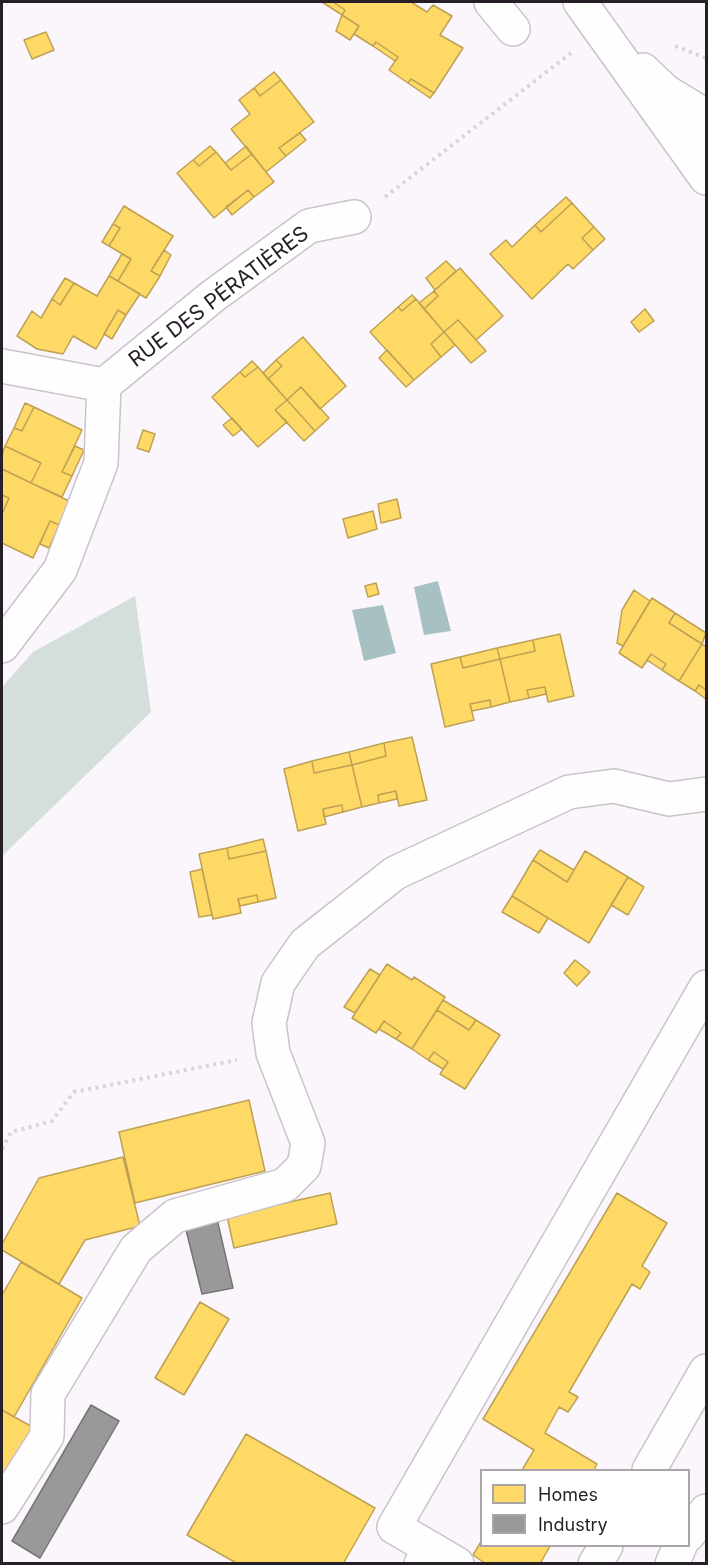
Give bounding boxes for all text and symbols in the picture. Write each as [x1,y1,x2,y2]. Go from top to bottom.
street label: RUE DES PÉRATIÈRES [124,221,314,373]
legend [480,1469,690,1547]
text: Homes [538,1484,598,1505]
text: Industry [538,1514,608,1535]

